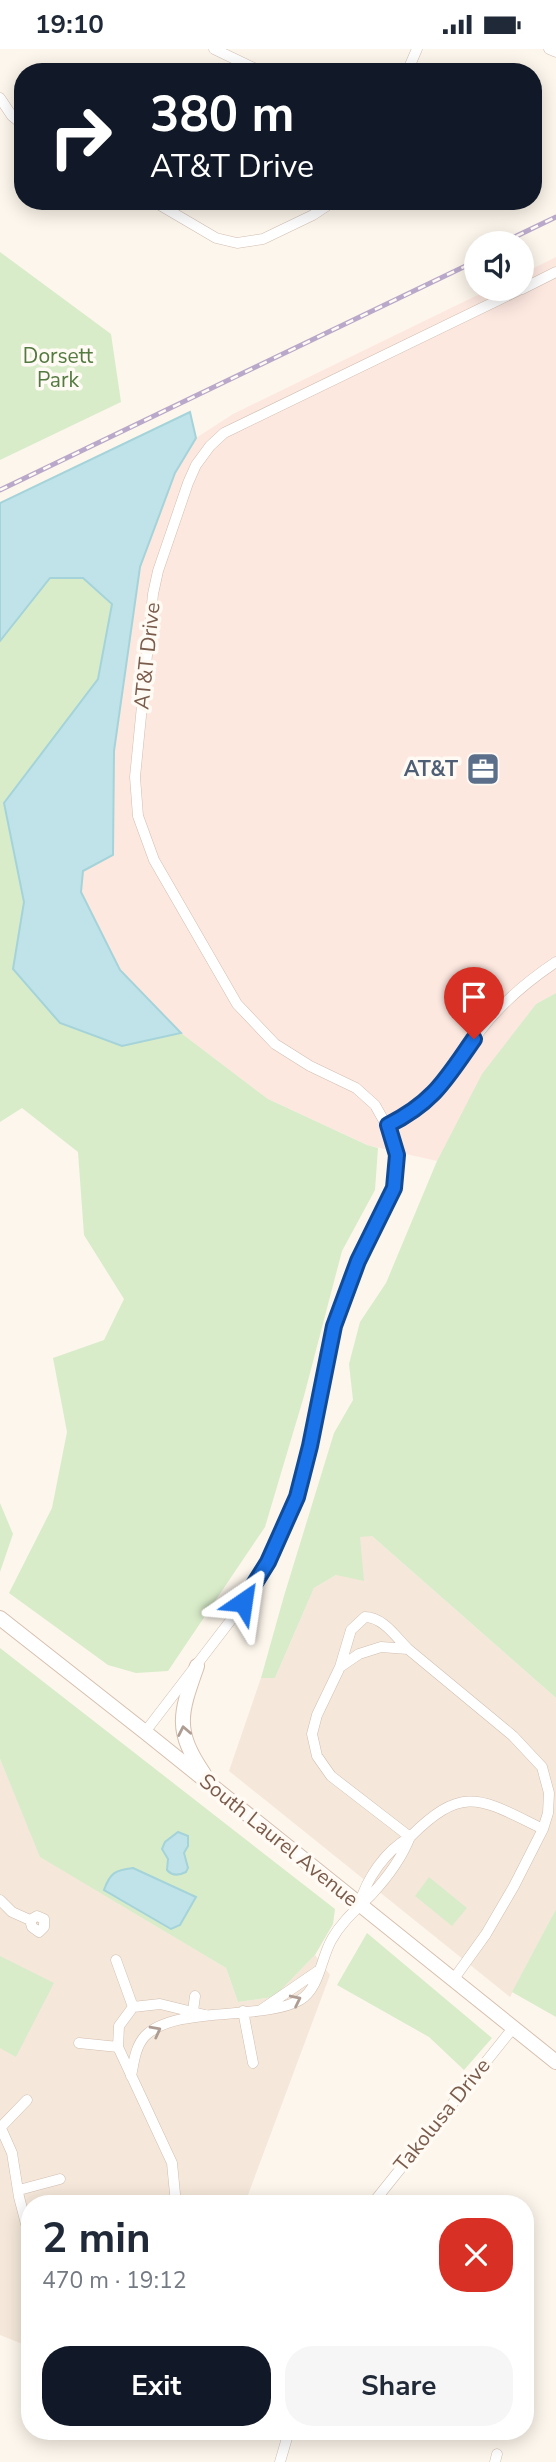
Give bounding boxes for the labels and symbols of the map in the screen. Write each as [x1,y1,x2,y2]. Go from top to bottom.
park label: Dorsett Park [23,342,94,394]
street label: AT&T Drive [127,601,167,711]
office icon: AT&T [464,750,502,788]
place label: AT&T [404,755,458,783]
pin [444,967,504,1039]
position arrow [206,1565,280,1639]
one-way arrow [177,1725,192,1737]
street label: South Laurel Avenue [194,1767,364,1913]
one-way arrow [289,1994,302,2008]
one-way arrow [149,2025,161,2039]
street label: Takolusa Drive [388,2052,496,2178]

